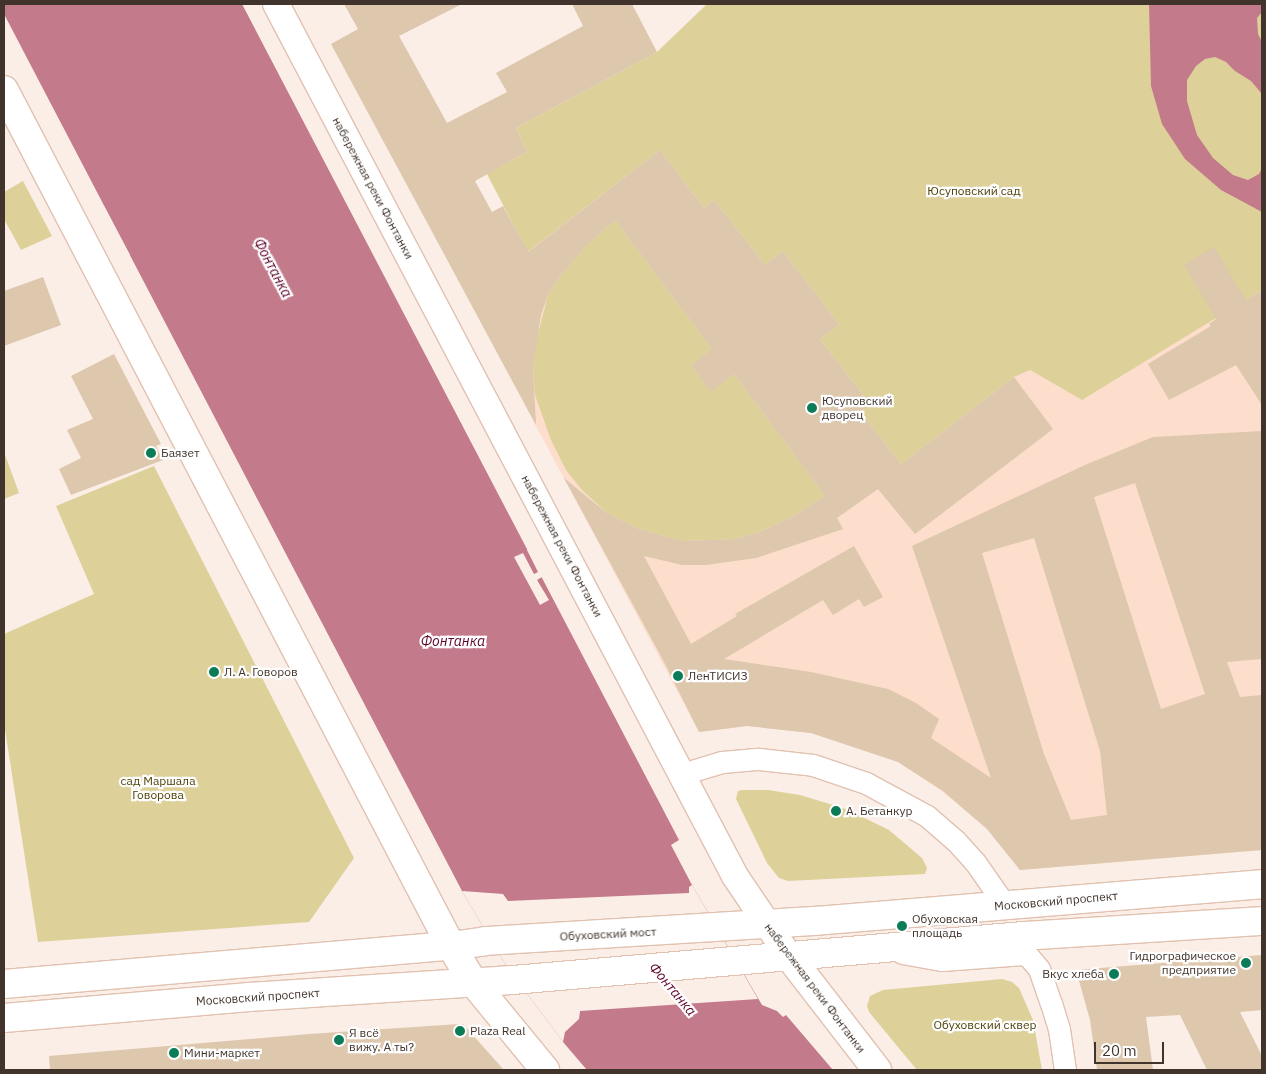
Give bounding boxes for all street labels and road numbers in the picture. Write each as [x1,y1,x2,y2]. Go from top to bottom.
street label: набережная реки Фонтанки [329,115,417,261]
street label: набережная реки Фонтанки [518,473,606,619]
street label: Московский проспект [993,888,1119,914]
street label: набережная реки Фонтанки [761,920,869,1056]
street label: Обуховский мост [559,924,657,944]
street label: Московский проспект [196,985,320,1009]

